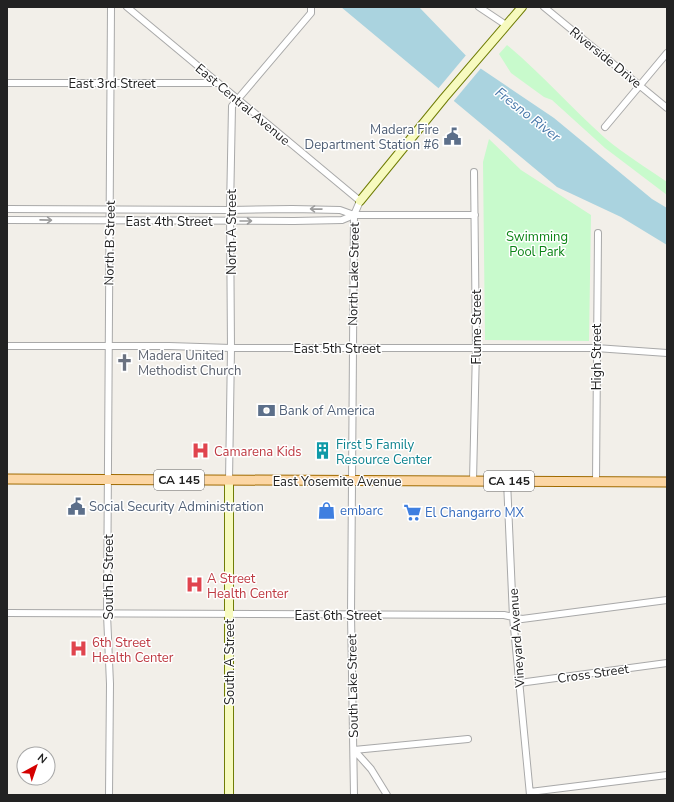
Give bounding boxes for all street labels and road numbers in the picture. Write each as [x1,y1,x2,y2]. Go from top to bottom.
street label: Riverside Drive [566,23,645,92]
street label: East Central Avenue [191,60,294,150]
street label: East 3rd Street [68,75,156,93]
street label: North A Street [223,189,241,275]
street label: North B Street [100,200,120,286]
street label: East 4th Street [126,213,213,231]
street label: North Lake Street [344,222,364,326]
street label: Flume Street [468,289,486,365]
street label: High Street [588,323,606,390]
street label: East 5th Street [294,340,381,358]
road number: CA 145 [154,470,204,490]
road number: CA 145 [484,471,534,491]
street label: East Yosemite Avenue [273,473,401,491]
street label: South B Street [100,534,118,620]
street label: Vineyard Avenue [505,588,530,689]
street label: East 6th Street [295,607,382,625]
street label: South A Street [221,619,239,705]
street label: South Lake Street [343,633,363,738]
street label: Cross Street [556,660,630,688]

